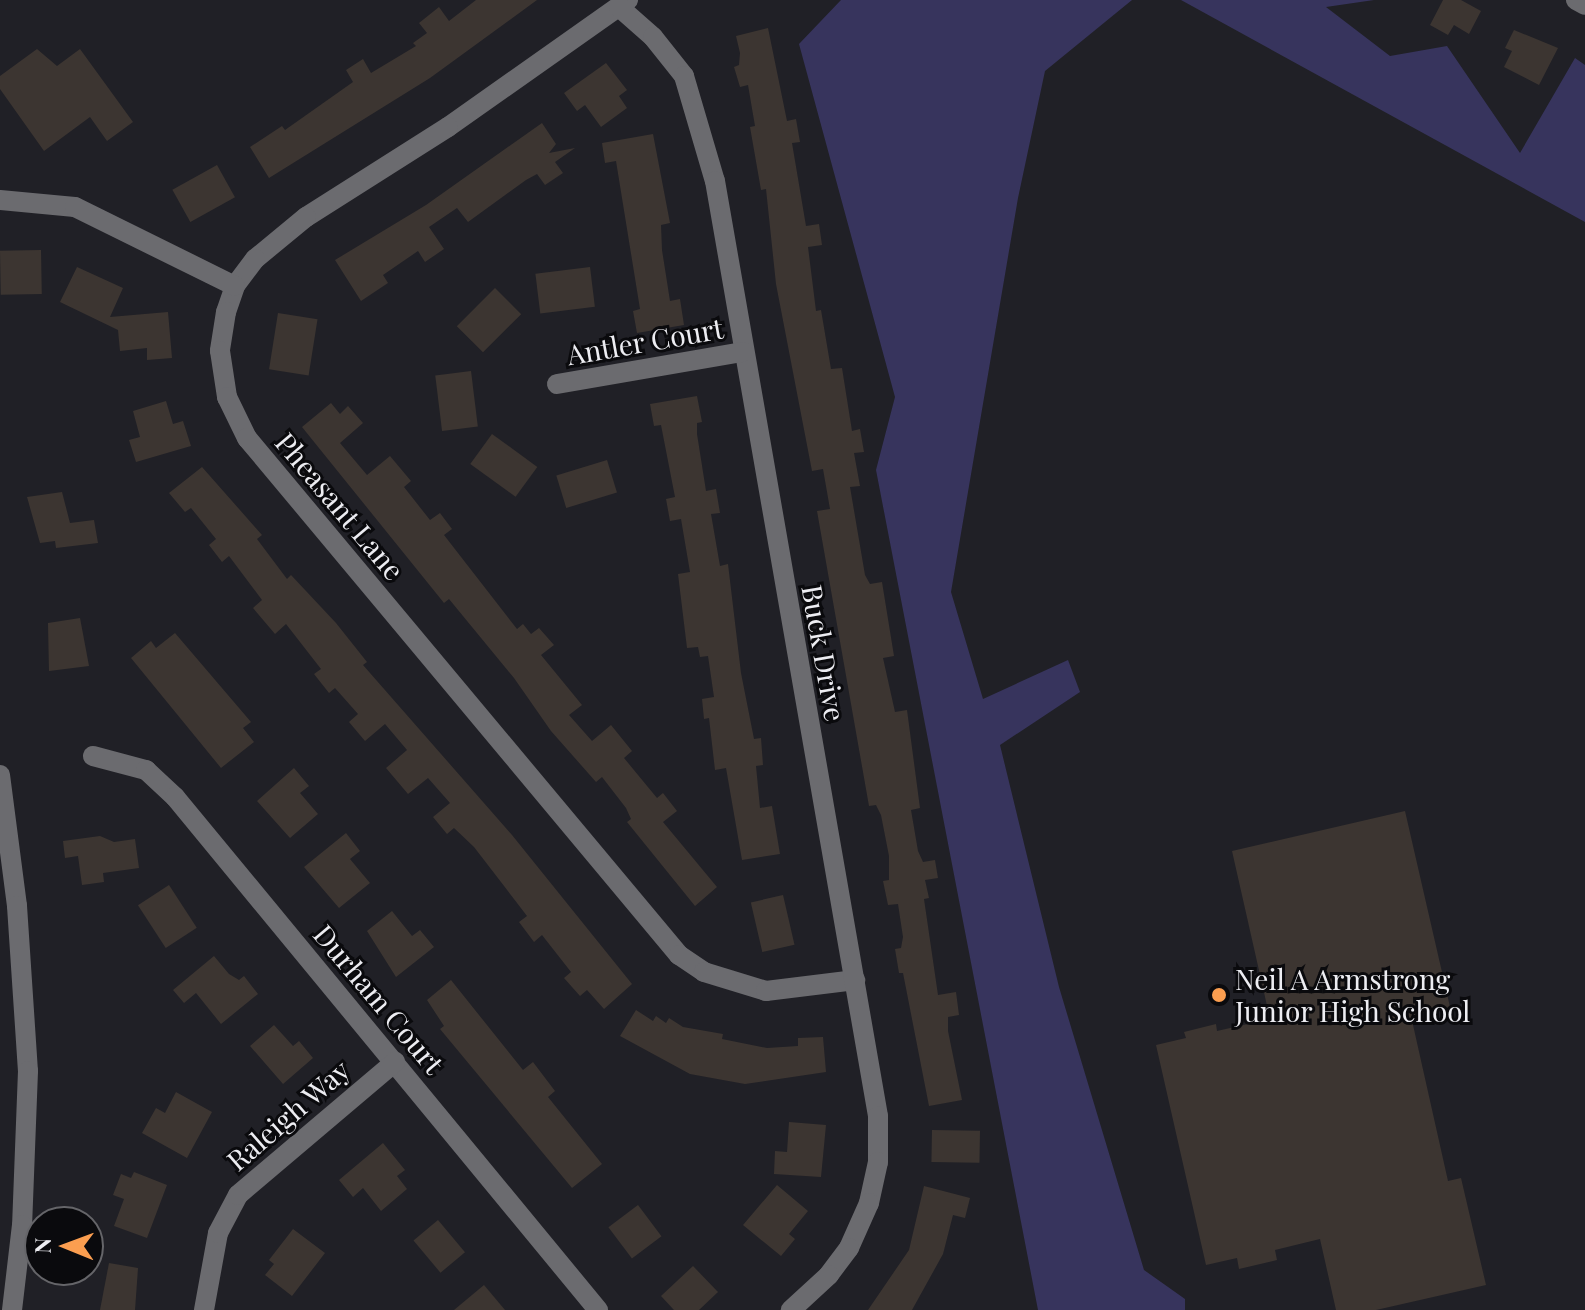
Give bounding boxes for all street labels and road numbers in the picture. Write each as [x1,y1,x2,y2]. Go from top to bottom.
street label: Antler Court [564,311,726,371]
street label: Pheasant Lane [269,425,411,587]
street label: Buck Drive [795,582,853,724]
street label: Durham Court [307,918,451,1080]
street label: Raleigh Way [220,1052,356,1178]

